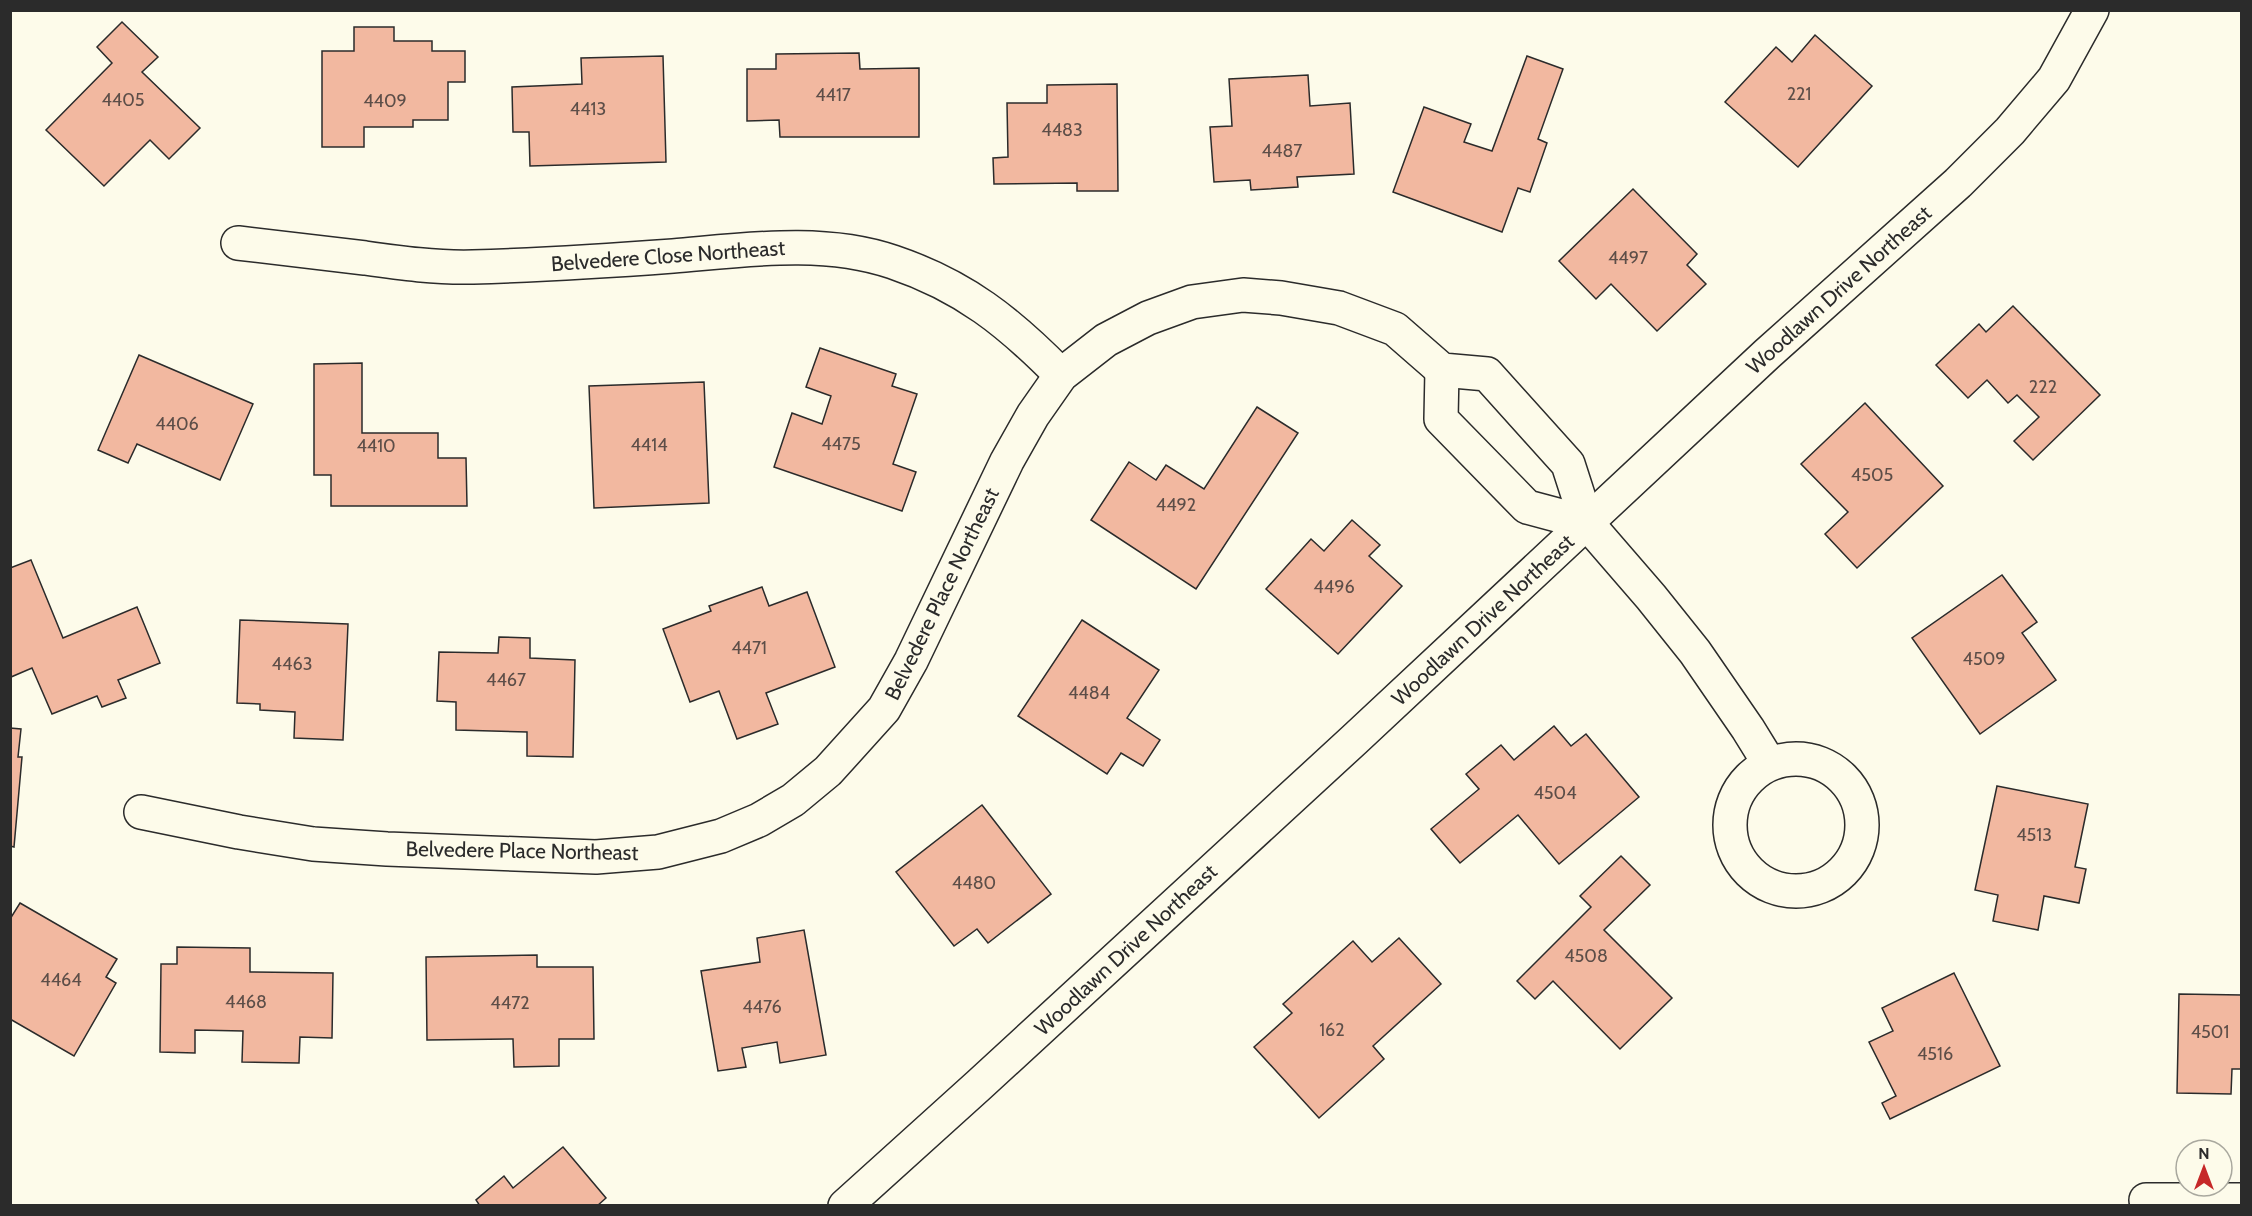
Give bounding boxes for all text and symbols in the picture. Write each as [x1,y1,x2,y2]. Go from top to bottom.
house number: 221 [1787,83,1811,105]
house number: 4417 [815,84,851,106]
house number: 4405 [101,89,145,111]
house number: 4409 [363,90,407,112]
house number: 4413 [570,98,606,120]
house number: 4483 [1041,119,1083,141]
house number: 4487 [1262,140,1302,162]
street label: Woodlawn Drive Northeast [1741,200,1936,379]
street label: Belvedere Close Northeast [550,235,786,276]
house number: 4497 [1608,247,1648,269]
house number: 222 [2029,376,2057,398]
house number: 4406 [155,413,199,435]
house number: 4475 [821,433,861,455]
house number: 4414 [630,434,668,456]
house number: 4410 [356,435,396,457]
house number: 4505 [1851,464,1893,486]
street label: Belvedere Place Northeast [879,484,1004,704]
house number: 4492 [1156,494,1196,516]
street label: Woodlawn Drive Northeast [1386,529,1579,711]
house number: 4496 [1313,576,1355,598]
house number: 4471 [731,637,767,659]
house number: 4509 [1963,648,2005,670]
house number: 4463 [272,653,312,675]
house number: 4467 [486,669,526,691]
house number: 4484 [1068,682,1110,704]
house number: 4504 [1533,782,1577,804]
house number: 4513 [2016,824,2052,846]
street label: Belvedere Place Northeast [405,836,639,865]
street label: Woodlawn Drive Northeast [1029,859,1222,1041]
house number: 4480 [952,872,996,894]
house number: 4508 [1564,945,1608,967]
house number: 4464 [40,969,82,991]
house number: 4468 [225,991,267,1013]
house number: 4472 [490,992,530,1014]
house number: 4476 [742,996,782,1018]
house number: 162 [1319,1019,1345,1041]
house number: 4501 [2191,1021,2229,1043]
house number: 4516 [1917,1043,1953,1065]
north arrow [2174,1138,2234,1198]
text: N [2198,1144,2210,1163]

